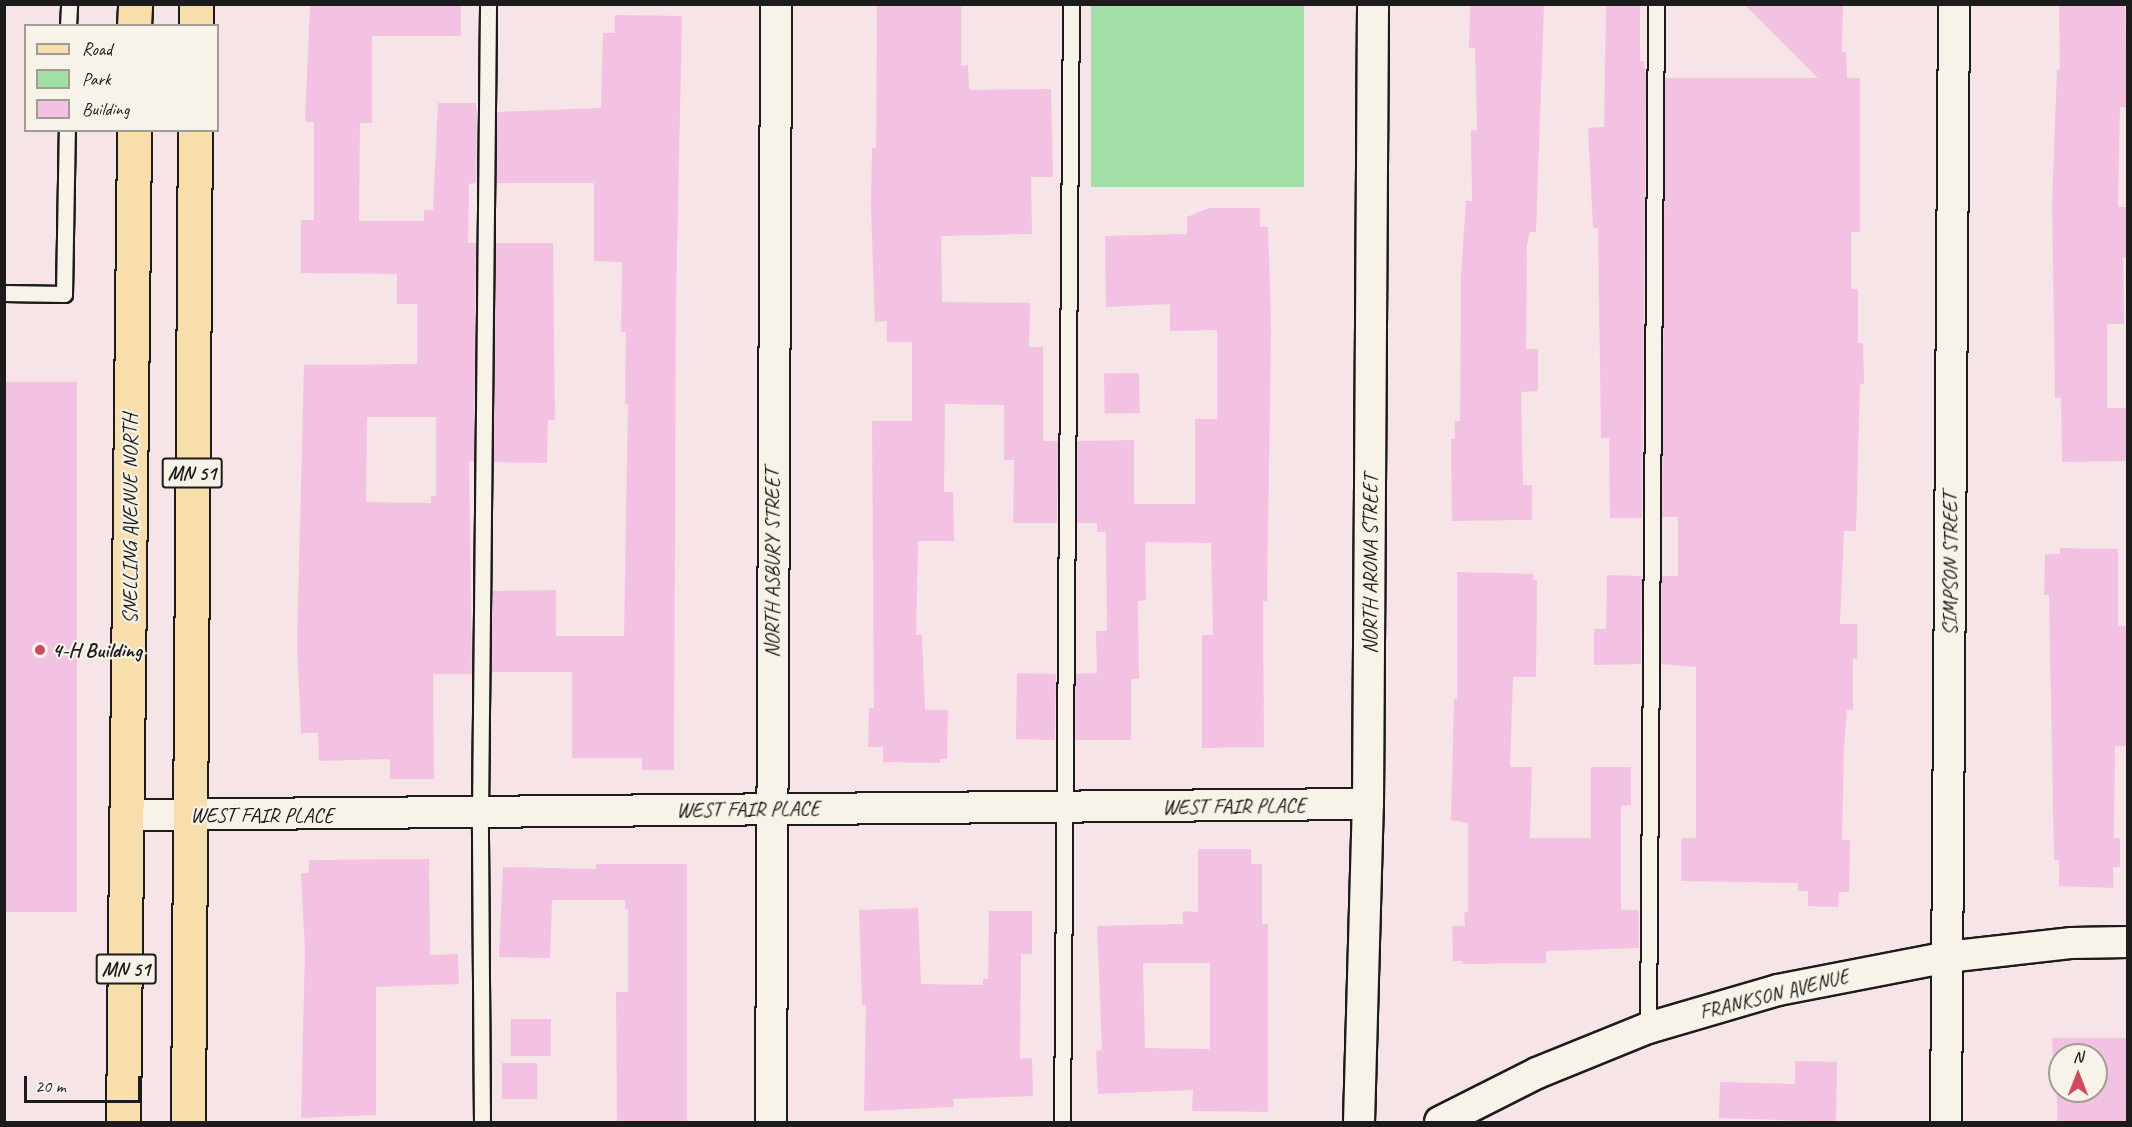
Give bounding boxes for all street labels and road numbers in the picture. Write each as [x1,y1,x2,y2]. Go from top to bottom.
street label: SNELLING AVENUE NORTH [117,414,143,624]
road number: MN 51 [160,456,224,490]
street label: NORTH ASBURY STREET [759,469,785,657]
street label: NORTH ARONA STREET [1357,474,1383,654]
street label: SIMPSON STREET [1937,492,1963,636]
street label: WEST FAIR PLACE [1162,792,1306,820]
street label: WEST FAIR PLACE [676,795,820,823]
street label: WEST FAIR PLACE [190,802,334,828]
road number: MN 51 [94,952,158,986]
street label: FRANKSON AVENUE [1696,963,1852,1025]

